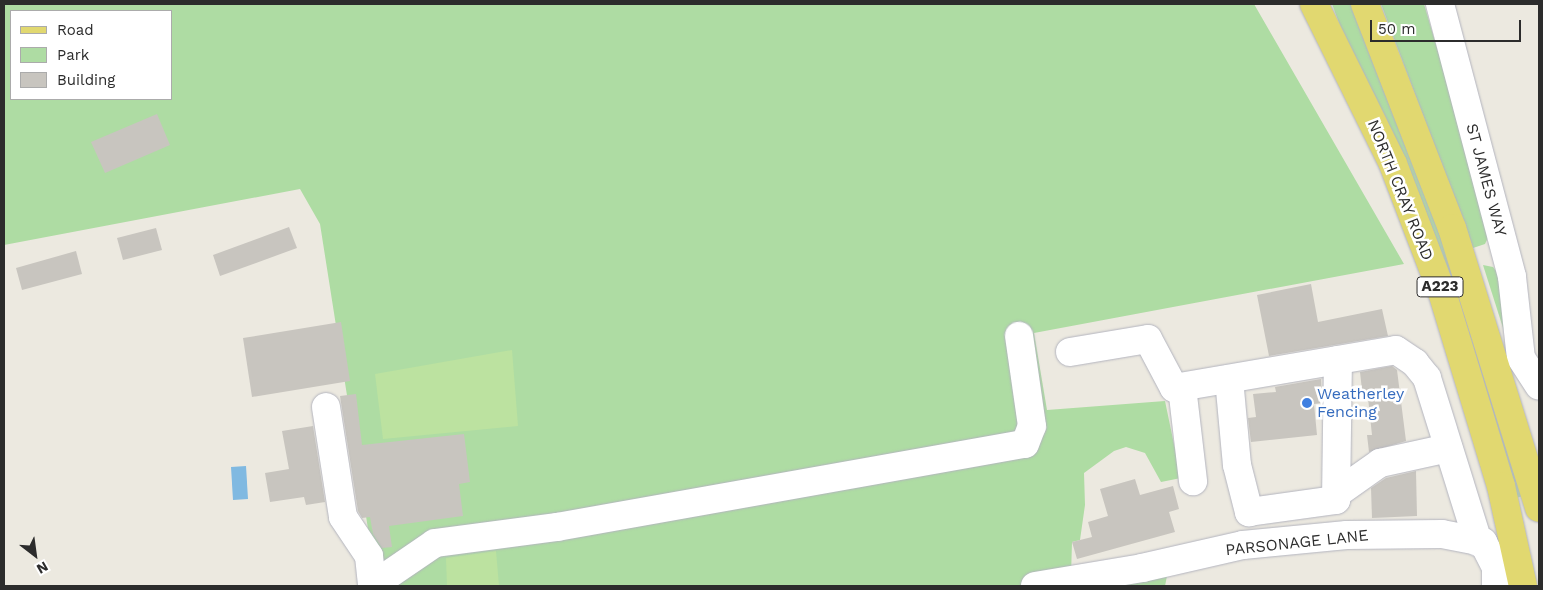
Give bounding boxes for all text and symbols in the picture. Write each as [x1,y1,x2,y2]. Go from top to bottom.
legend [10,10,172,100]
scale bar [1373,10,1524,42]
text: 50 m [1378,20,1415,38]
text: Road [57,21,94,39]
text: Park [57,46,89,64]
text: Building [57,71,115,89]
street label: NORTH CRAY ROAD [1363,116,1437,264]
street label: ST JAMES WAY [1462,121,1510,239]
road number: A223 [1416,274,1464,300]
place label: Weatherley Fencing [1317,384,1404,422]
marker: Weatherley Fencing [1301,397,1313,409]
street label: PARSONAGE LANE [1225,526,1369,560]
north arrow [10,530,60,580]
text: N [34,558,51,578]

